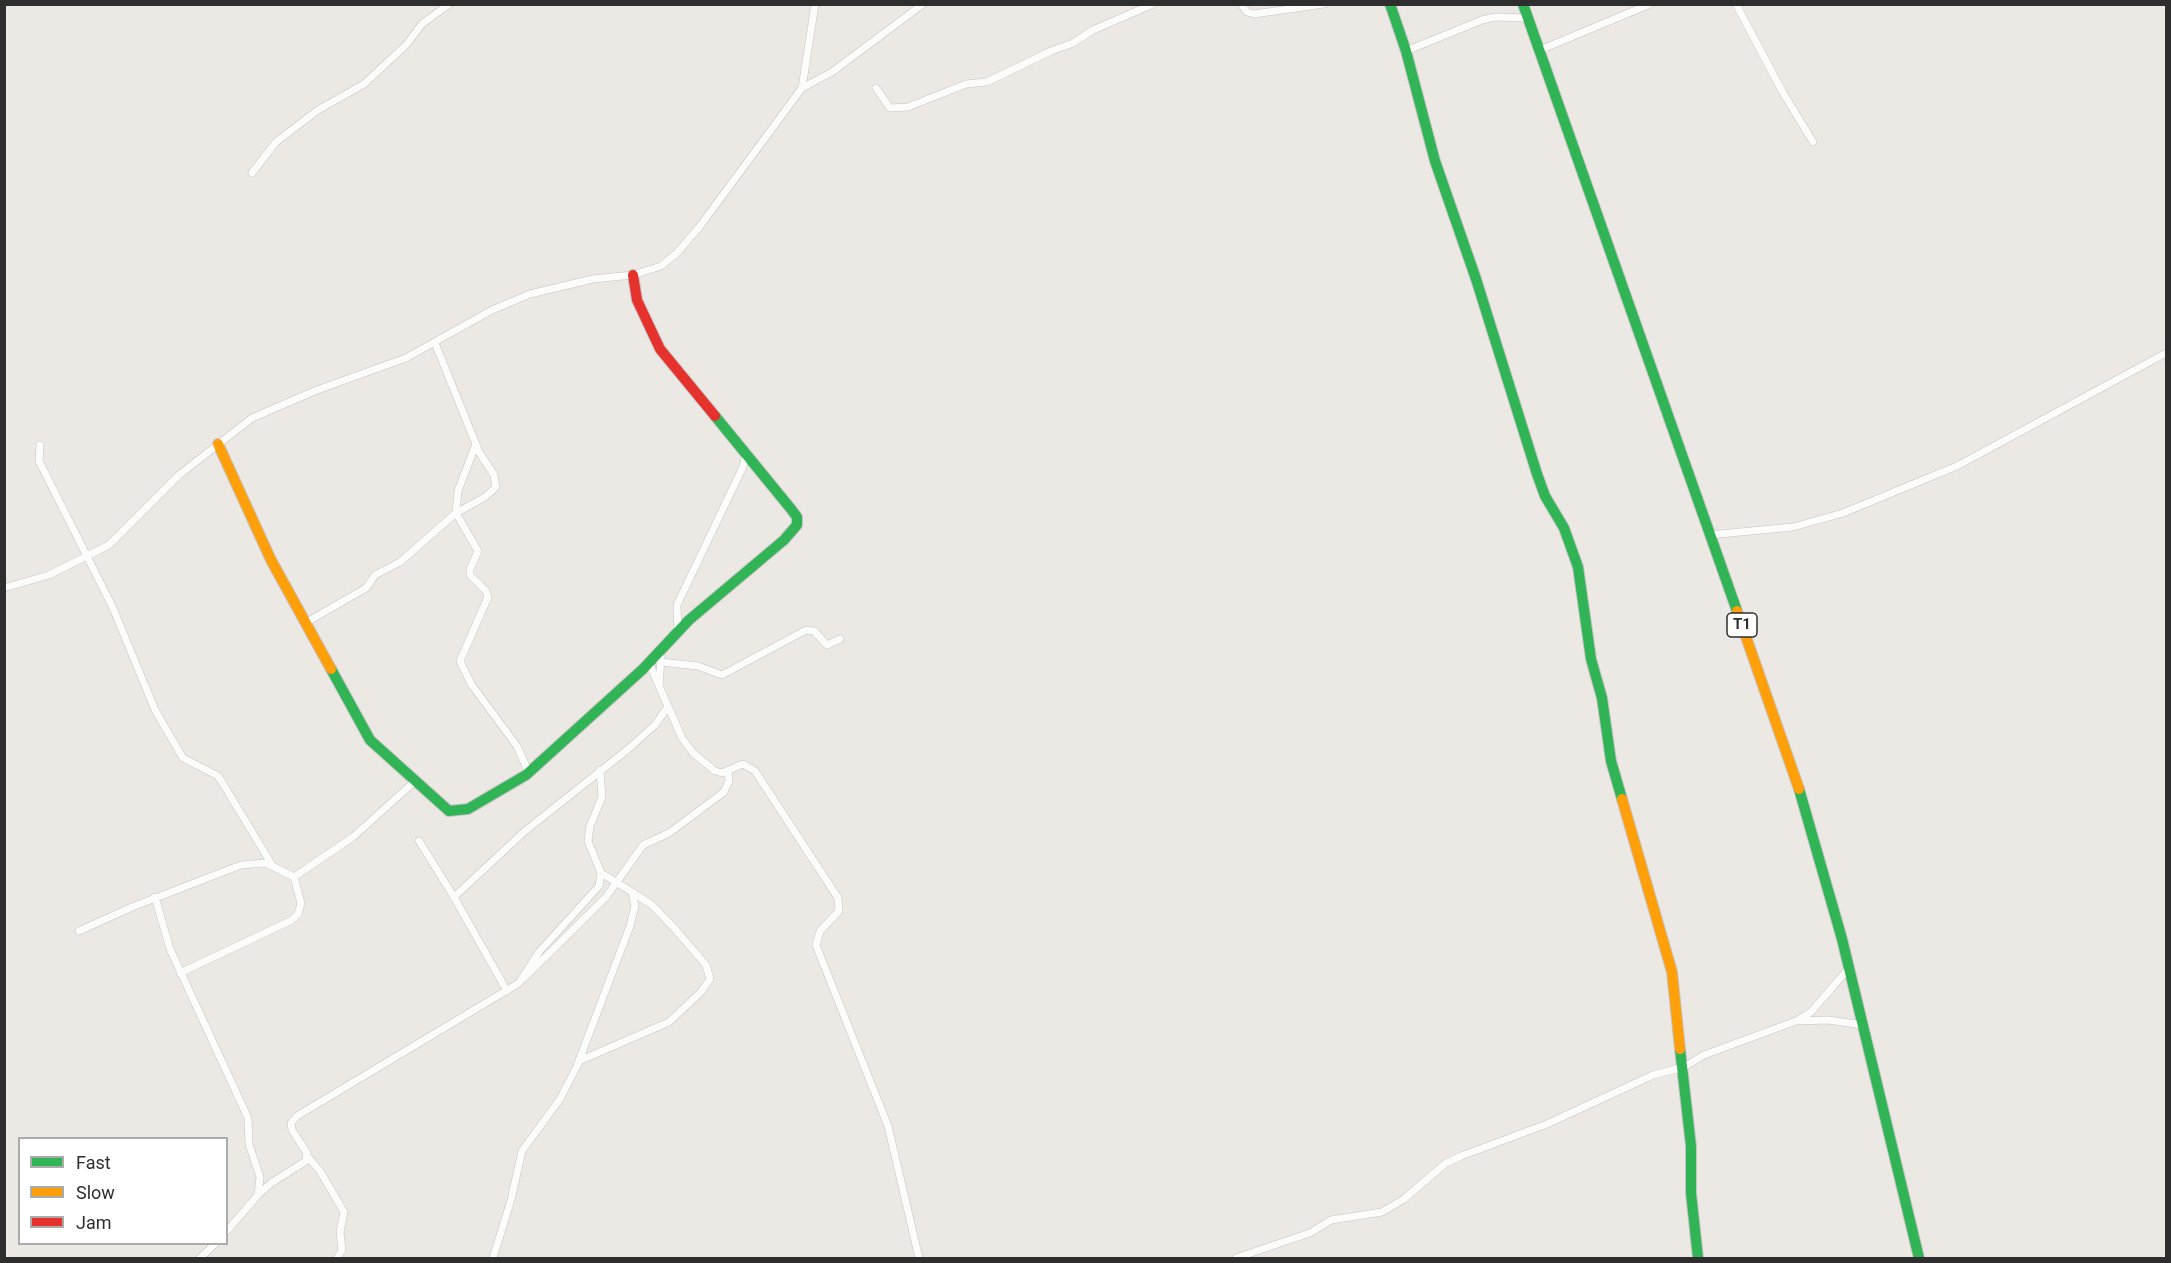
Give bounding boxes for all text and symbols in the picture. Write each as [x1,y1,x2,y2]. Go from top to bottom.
road number: T1 [1727,613,1757,637]
legend [18,1137,228,1245]
text: Fast [76,1152,111,1173]
text: Slow [76,1182,115,1203]
text: Jam [76,1212,112,1233]

